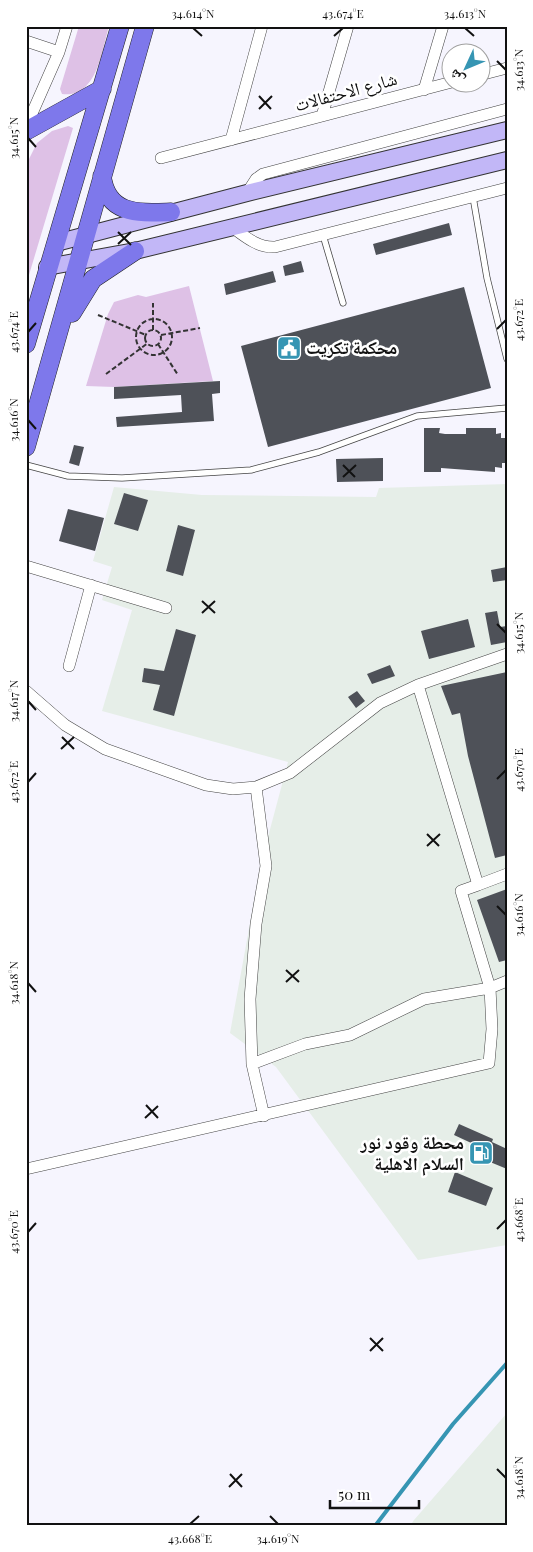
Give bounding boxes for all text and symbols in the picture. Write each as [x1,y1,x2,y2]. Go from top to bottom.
text: 34.614°N [171,5,215,21]
text: 43.674°E [322,5,364,21]
text: 34.613°N [444,5,487,21]
north arrow [440,42,490,92]
text: 34.613°N [510,48,526,91]
text: ش [444,65,468,89]
street label: شارع الاحتفالات [292,66,400,116]
text: 34.615°N [5,116,21,159]
text: 43.672°E [510,299,526,341]
text: 43.674°E [5,311,21,353]
public building icon: محكمة تكريت [276,335,302,361]
place label: محكمة تكريت [306,335,397,359]
text: 34.616°N [5,398,21,442]
text: 34.615°N [510,611,526,654]
text: 34.617°N [5,679,21,722]
text: 43.670°E [510,748,526,792]
text: 43.672°E [5,761,21,803]
text: 34.616°N [510,893,526,937]
text: 34.618°N [5,961,21,1005]
place label: محطة وقود نور السلام الاهلية [359,1130,464,1176]
fuel station icon: محطة وقود نور السلام الاهلية [468,1140,494,1166]
text: 43.668°E [510,1198,526,1242]
text: 43.670°E [5,1210,21,1254]
text: 34.618°N [510,1456,526,1500]
scale bar [330,1477,419,1509]
text: 50 m [338,1484,371,1504]
text: 43.668°E [168,1530,212,1546]
text: 34.619°N [256,1530,300,1546]

